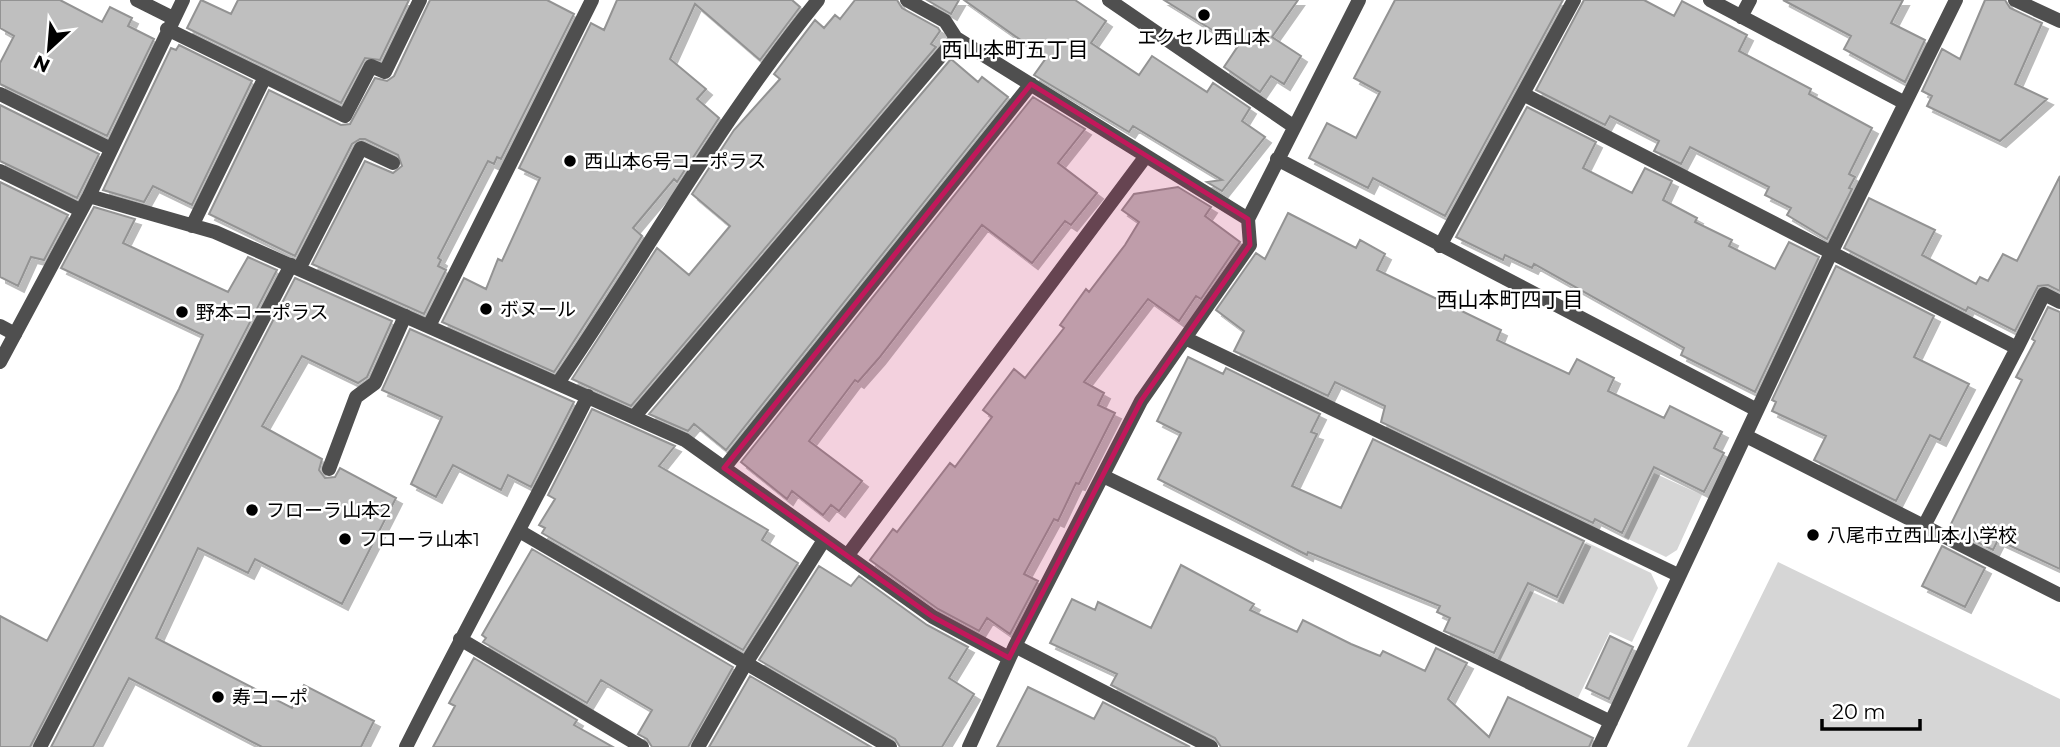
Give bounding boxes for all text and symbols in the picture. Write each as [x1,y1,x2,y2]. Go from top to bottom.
marker: エクセル西山本 [1196,7,1212,23]
north arrow [14,14,84,84]
place label: エクセル西山本 [1137,26,1271,49]
district label: 西山本町五丁目 [942,37,1089,62]
text: N [30,50,54,78]
place label: 西山本6号コーポラス [584,150,766,173]
marker: 西山本6号コーポラス [562,153,578,169]
district label: 西山本町四丁目 [1437,287,1584,312]
place label: ボヌール [500,298,576,321]
place label: 野本コーポラス [196,301,329,324]
marker: ボヌール [478,301,494,317]
marker: 野本コーポラス [174,304,190,320]
place label: フローラ山本2 [266,499,391,522]
marker: フローラ山本2 [244,502,260,518]
place label: 八尾市立西山本小学校 [1827,524,2017,547]
marker: 八尾市立西山本小学校 [1805,527,1821,543]
place label: フローラ山本1 [359,528,480,551]
marker: フローラ山本1 [337,531,353,547]
place label: 寿コーポ [232,686,308,709]
scale bar [1822,688,1920,732]
marker: 寿コーポ [210,689,226,705]
text: 20 m [1832,699,1886,724]

